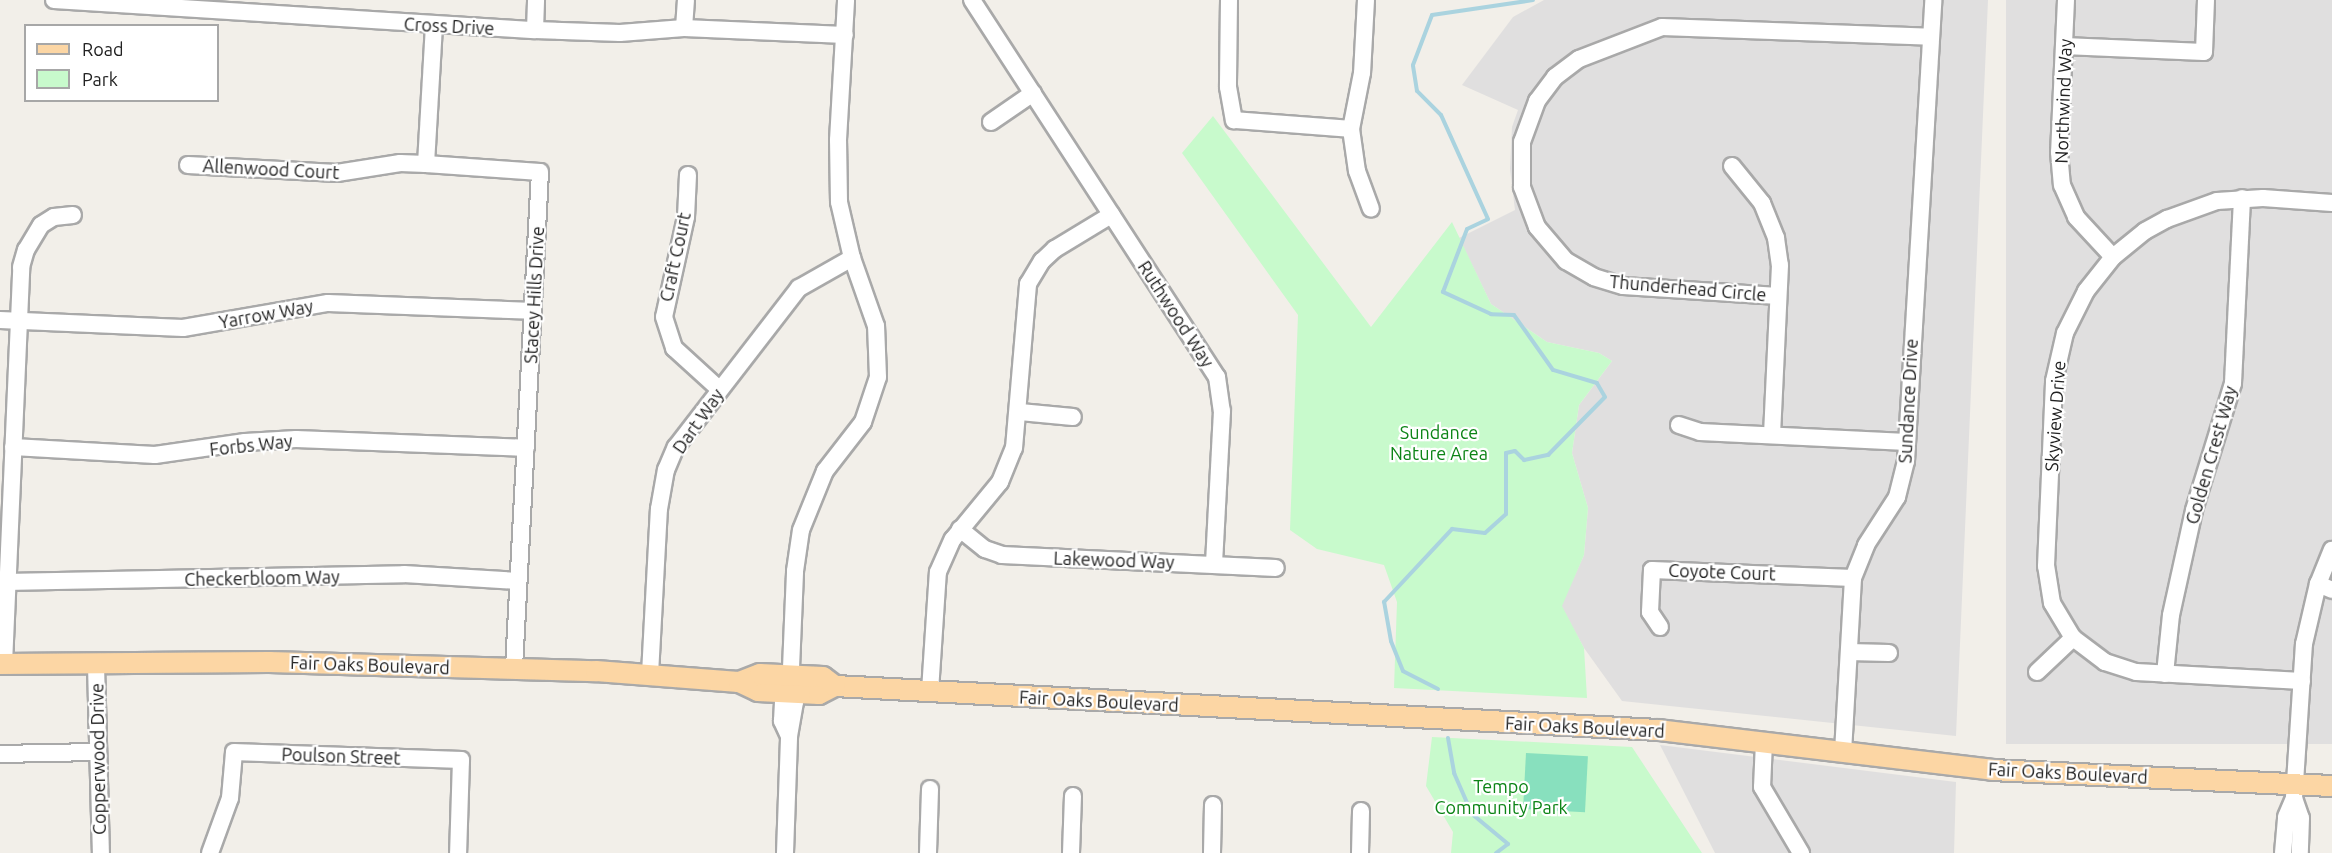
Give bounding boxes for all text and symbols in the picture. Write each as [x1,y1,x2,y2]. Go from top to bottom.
street label: Cross Drive [403,13,495,39]
legend [24,24,219,102]
street label: Northwind Way [2050,38,2076,164]
text: Road [82,39,124,59]
text: Park [82,69,118,89]
street label: Allenwood Court [202,155,340,183]
street label: Craft Court [655,210,695,304]
street label: Stacey Hills Drive [520,226,548,364]
street label: Ruthwood Way [1134,257,1218,371]
street label: Thunderhead Circle [1609,270,1767,306]
street label: Yarrow Way [217,295,315,333]
street label: Sundance Drive [1894,338,1922,464]
street label: Skyview Drive [2040,360,2070,472]
street label: Golden Crest Way [2181,383,2241,527]
street label: Dart Way [668,384,728,458]
park label: Sundance Nature Area [1390,422,1488,464]
street label: Forbs Way [208,430,294,460]
street label: Lakewood Way [1053,547,1175,573]
street label: Coyote Court [1668,559,1776,585]
street label: Checkerbloom Way [184,566,340,590]
street label: Fair Oaks Boulevard [290,651,450,679]
street label: Copperwood Drive [86,683,110,835]
street label: Fair Oaks Boulevard [1019,686,1179,716]
street label: Fair Oaks Boulevard [1505,712,1665,742]
street label: Poulson Street [281,743,401,769]
street label: Fair Oaks Boulevard [1988,758,2148,788]
park label: Tempo Community Park [1434,776,1568,818]

